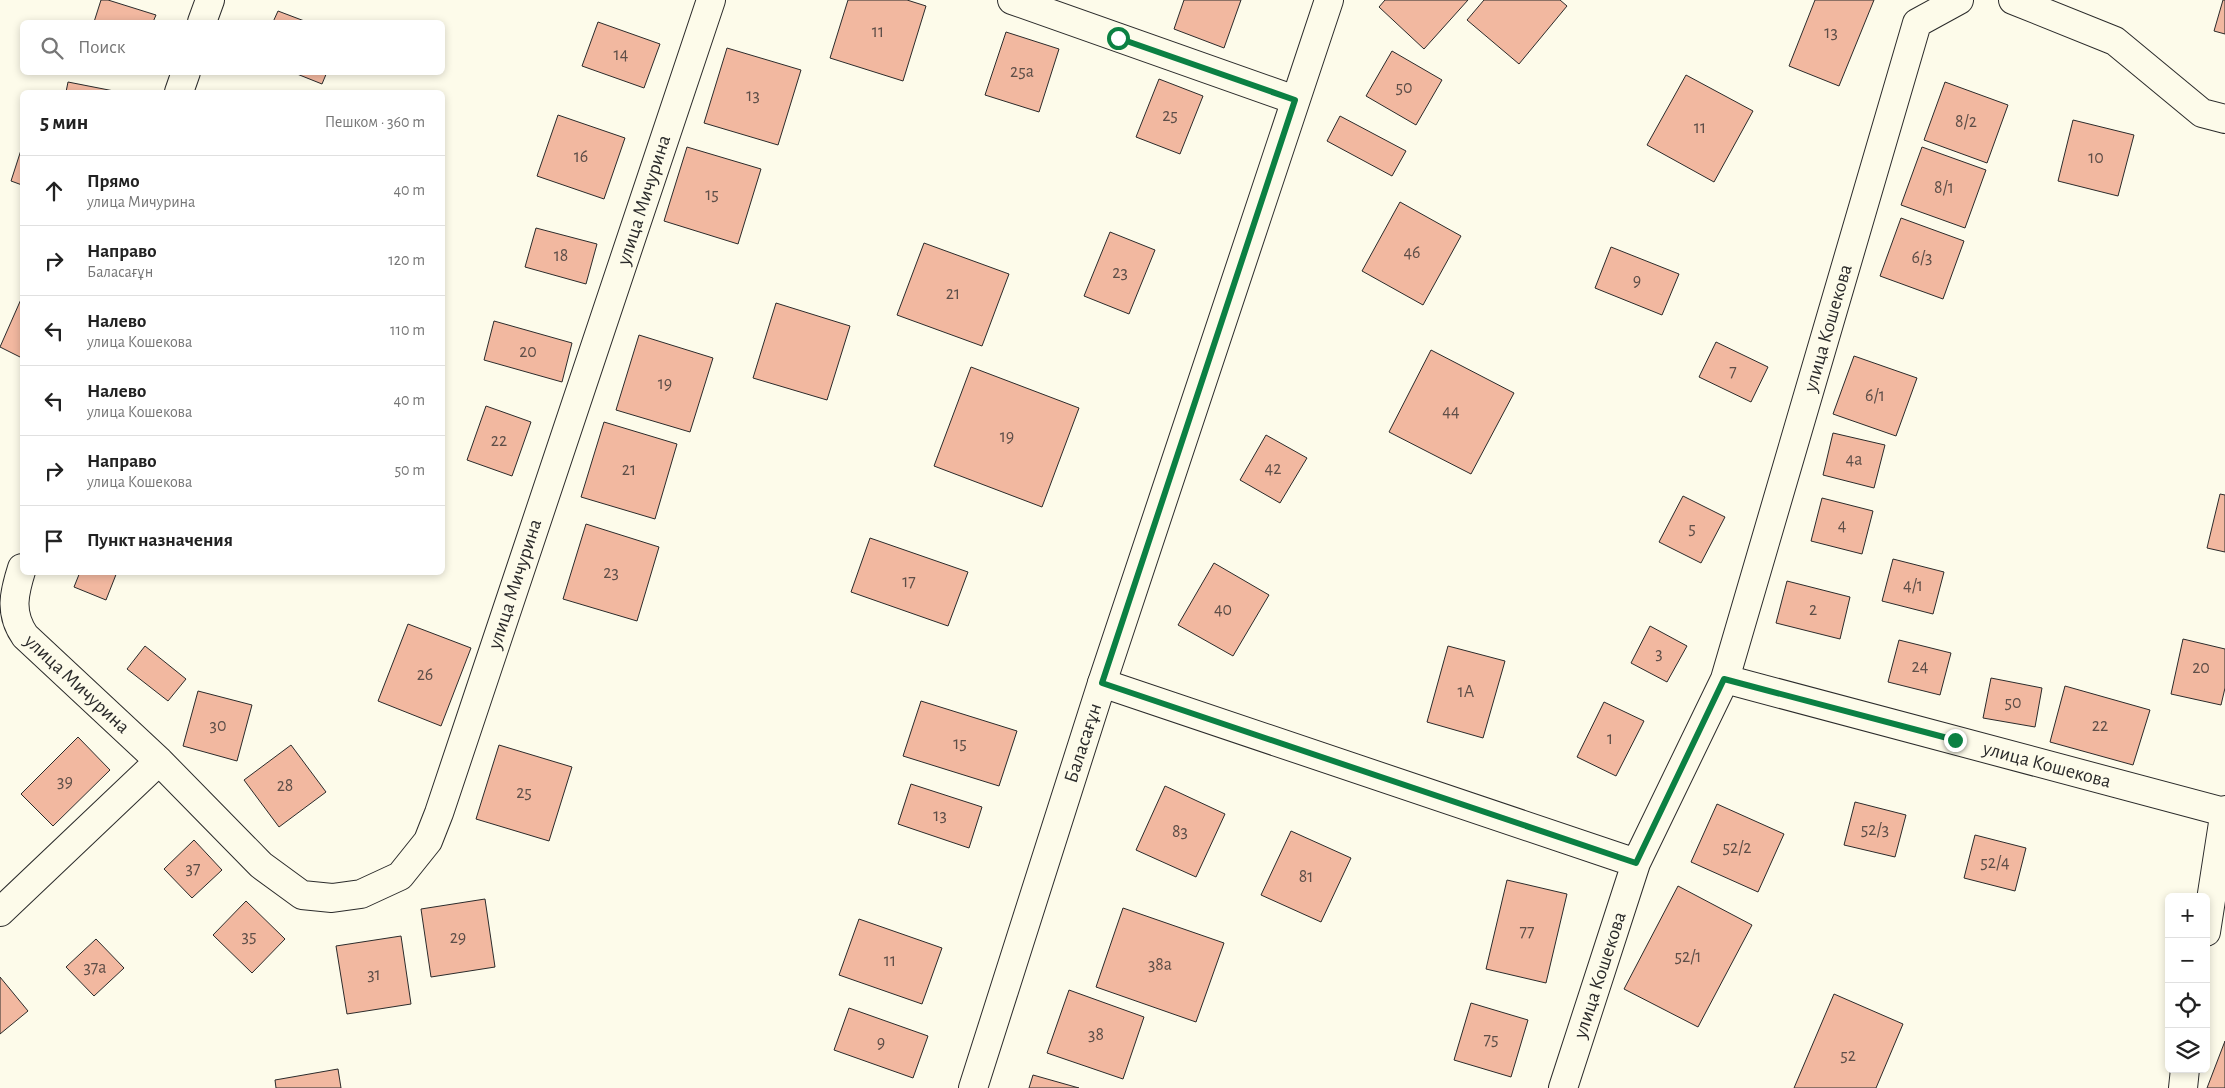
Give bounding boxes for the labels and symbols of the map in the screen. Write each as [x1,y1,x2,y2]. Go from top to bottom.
house number: 11 [872,23,884,41]
house number: 13 [1824,24,1838,42]
route start [1107,27,1130,50]
house number: 14 [614,46,629,64]
house number: 25а [1010,63,1034,81]
house number: 50 [1395,79,1413,97]
house number: 13 [746,87,760,105]
house number: 25 [1162,107,1178,125]
house number: 8/2 [1955,113,1977,131]
house number: 11 [1694,119,1706,137]
street label: улица Мичурина [613,132,674,268]
house number: 16 [574,148,588,166]
house number: 10 [2088,149,2104,167]
house number: 8/1 [1934,179,1954,197]
house number: 15 [705,186,719,204]
house number: 46 [1403,244,1421,262]
house number: 18 [554,247,568,265]
house number: 6/3 [1911,249,1933,267]
street label: улица Кошекова [1800,262,1856,395]
house number: 23 [1112,264,1128,282]
house number: 9 [1633,272,1641,290]
house number: 21 [946,285,960,303]
house number: 20 [519,343,537,361]
house number: 7 [1729,363,1737,381]
house number: 19 [658,375,672,393]
house number: 6/1 [1865,387,1885,405]
house number: 44 [1442,403,1460,421]
house number: 19 [1000,428,1014,446]
house number: 22 [491,432,507,450]
house number: 4а [1846,451,1862,469]
house number: 42 [1265,460,1281,478]
house number: 21 [622,461,636,479]
street label: улица Мичурина [484,516,545,652]
house number: 4 [1838,517,1847,535]
house number: 5 [1688,520,1696,538]
house number: 23 [603,564,619,582]
house number: 17 [902,573,916,591]
house number: 4/1 [1903,577,1923,595]
house number: 40 [1214,601,1232,619]
house number: 2 [1809,601,1817,619]
street label: улица Мичурина [20,630,133,738]
house number: 3 [1655,645,1663,663]
house number: 24 [1912,658,1929,676]
house number: 20 [2192,659,2210,677]
house number: 26 [417,666,433,684]
house number: 1А [1458,683,1475,701]
house number: 50 [2004,694,2022,712]
street label: Баласағұн [1061,701,1105,785]
house number: 30 [210,717,226,735]
house number: 22 [2092,717,2108,735]
route end [1944,729,1967,752]
house number: 1 [1607,730,1613,748]
house number: 15 [953,735,967,753]
street label: улица Кошекова [1980,738,2113,792]
house number: 39 [57,773,73,791]
house number: 28 [277,777,293,795]
house number: 25 [516,784,532,802]
house number: 13 [933,807,947,825]
house number: 52/3 [1861,821,1889,839]
house number: 83 [1172,823,1188,841]
house number: 52/2 [1722,839,1752,857]
house number: 52/4 [1980,854,2010,872]
house number: 37 [186,860,200,878]
house number: 81 [1299,868,1313,886]
street label: улица Кошекова [1570,909,1630,1042]
house number: 77 [1519,923,1535,941]
house number: 35 [242,928,256,946]
house number: 29 [450,929,466,947]
house number: 52/1 [1674,948,1702,966]
house number: 11 [884,952,896,970]
house number: 38а [1148,956,1172,974]
house number: 37а [83,959,107,977]
house number: 31 [367,966,381,984]
house number: 38 [1088,1026,1104,1044]
house number: 75 [1483,1031,1499,1049]
house number: 9 [877,1034,885,1052]
house number: 52 [1840,1047,1856,1065]

